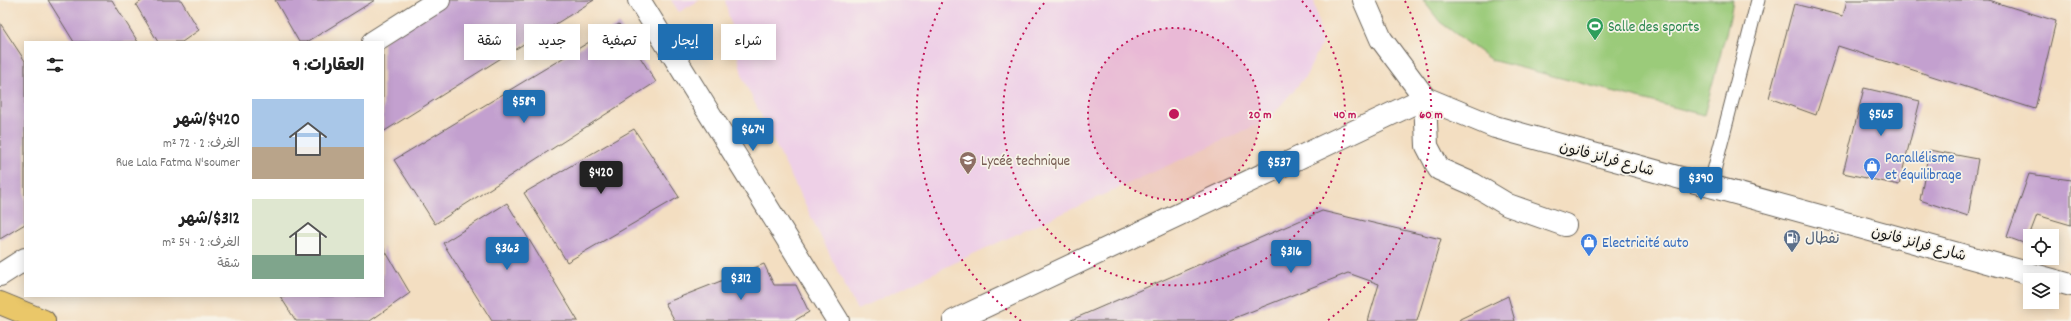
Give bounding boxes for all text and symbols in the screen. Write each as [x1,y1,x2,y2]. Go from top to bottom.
sports icon: Salle des sports [1585,16,1605,41]
place label: Salle des sports [1608,17,1700,39]
chip: شقة [464,24,516,60]
chip: جديد [524,24,580,60]
chip: تصفية [588,24,650,60]
chip: إيجار [658,24,713,60]
chip: شراء [721,24,776,60]
icon: filters [44,54,66,76]
text: العقارات: 9 [293,55,364,79]
pin: $589 [500,90,548,124]
text: $589 [512,93,536,112]
pin: $565 [1857,103,1905,137]
text: $565 [1869,106,1894,125]
centre of rings [1167,107,1181,121]
text: 20 m [1249,107,1271,124]
text: 40 m [1334,107,1356,124]
text: 60 m [1419,107,1443,124]
text: $420/شهر [175,109,240,133]
icon: home [284,115,332,163]
pin: $674 [729,118,777,152]
text: $674 [741,121,765,140]
text: الغرف: 2 · 72 m² [163,135,240,154]
street label: شارع فرانز فانون [1557,137,1656,183]
place label: Parallélisme et équilibrage [1885,148,1962,187]
school or university icon: Lycée technique [958,150,978,175]
place label: Lycée technique [981,151,1071,173]
pin: $537 [1255,151,1303,185]
text: Rue Lala Fatma N'soumer [116,154,240,173]
text: $537 [1267,154,1291,173]
shop icon: Parallélisme et équilibrage [1862,156,1882,181]
pin: $420 [577,161,625,195]
text: $420 [589,164,613,183]
pin: $390 [1677,167,1725,201]
text: $390 [1688,170,1714,189]
text: $312/شهر [180,208,240,232]
icon: home [284,215,332,263]
street label: شارع فرانز فانون [1869,222,1968,268]
fuel station icon: نفطال [1782,228,1802,253]
place label: نفطال [1805,229,1840,251]
map controls [2023,229,2059,309]
button: locate [2023,229,2059,265]
shop icon: Electricité auto [1579,232,1599,257]
place label: Electricité auto [1602,233,1689,255]
text: الغرف: 2 · 54 m² [162,234,240,253]
pin: $363 [483,237,531,271]
text: $363 [495,240,519,259]
pin: $316 [1267,240,1315,274]
text: $316 [1280,243,1302,262]
text: شقة [217,255,240,274]
pin: $312 [717,267,765,301]
text: $312 [731,270,751,289]
button: layers [2023,273,2059,309]

